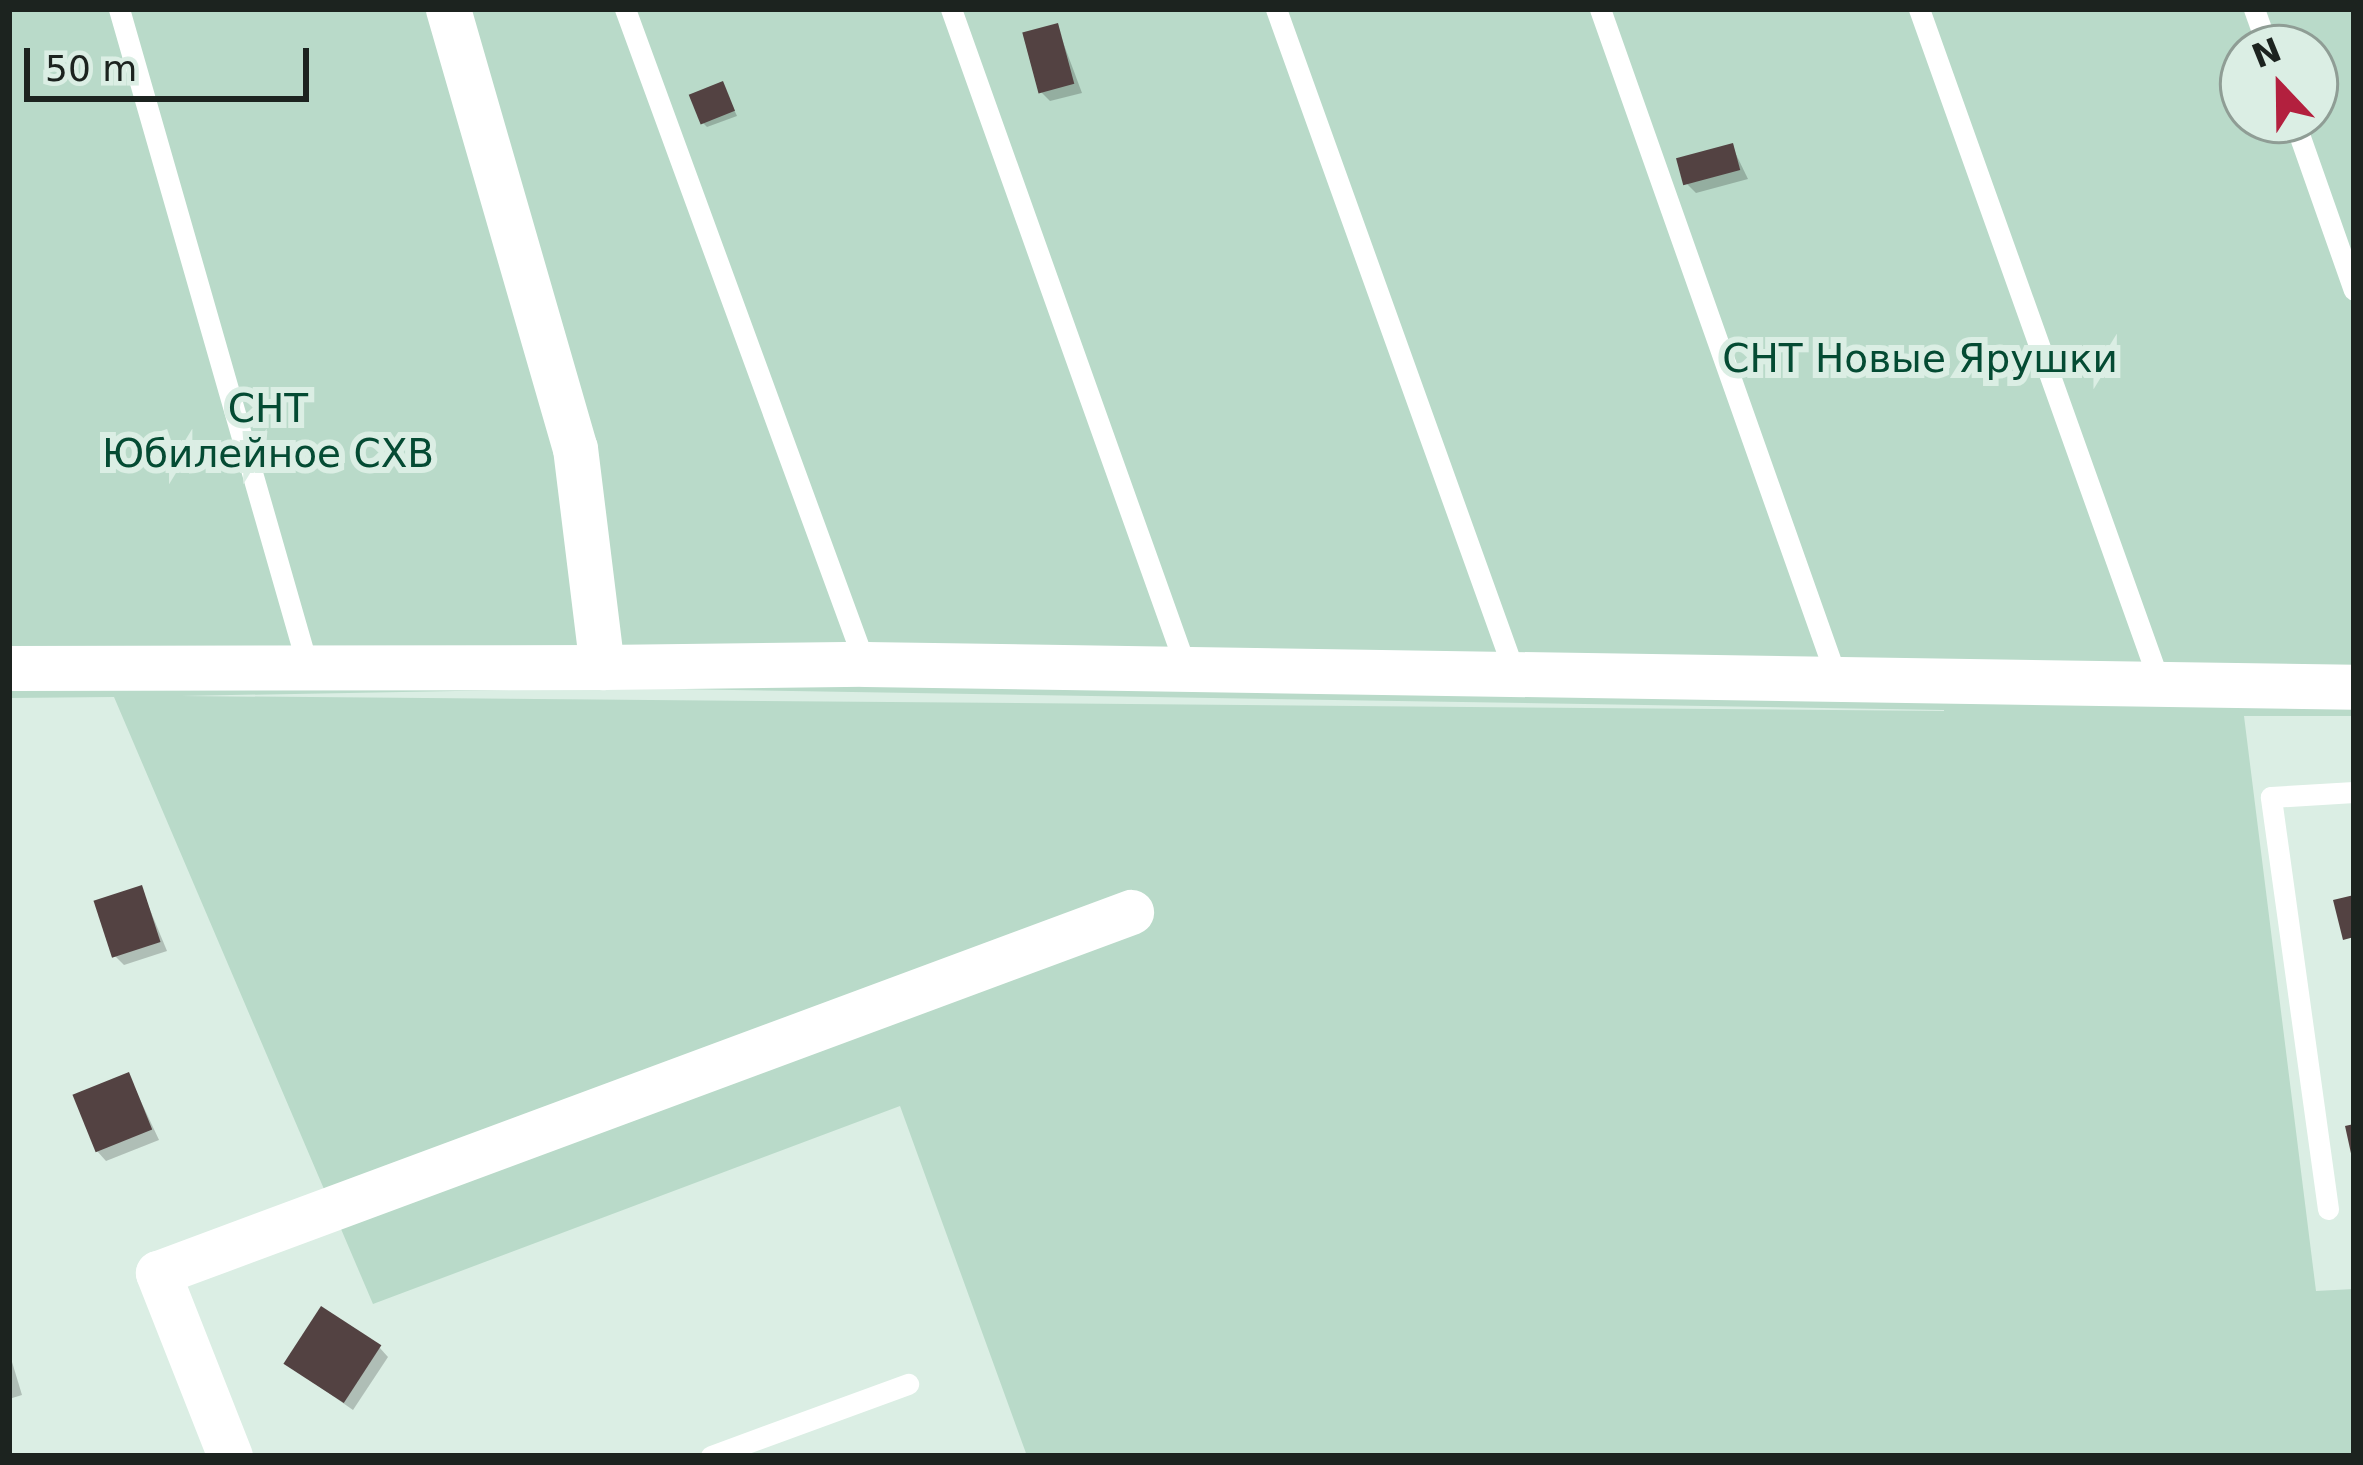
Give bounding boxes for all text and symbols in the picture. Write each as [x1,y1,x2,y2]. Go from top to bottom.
scale bar [30,24,315,98]
north arrow [2219,24,2339,144]
text: N [2246,30,2287,76]
text: 50 m [45,48,137,89]
park label: СНТ Новые Ярушки [1722,336,2118,382]
park label: СНТ Юбилейное СХВ [102,387,434,478]

